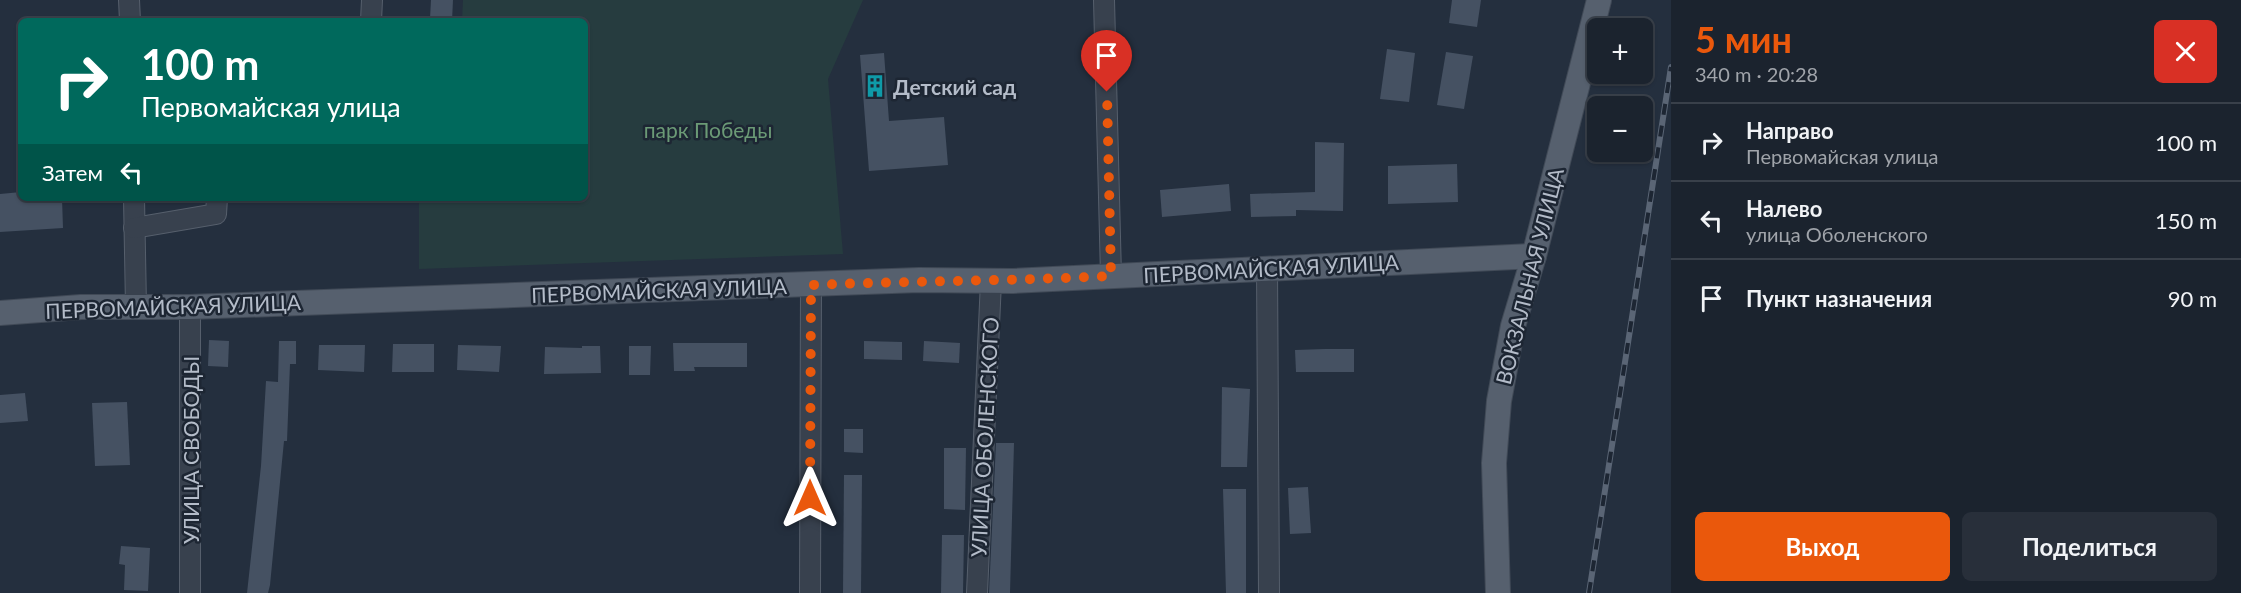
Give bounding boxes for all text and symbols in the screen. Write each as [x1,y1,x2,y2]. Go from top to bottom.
text: 5 мин [1695,17,1792,61]
map controls [1587,18,1653,162]
button: + [1587,18,1653,84]
button: close [2154,20,2217,83]
pin [1081,30,1132,92]
text: 100 m [141,39,259,89]
icon: arrive [1090,39,1123,72]
icon: right [42,42,120,120]
text: 340 m · 20:28 [1695,62,1818,86]
building icon: Детский сад [862,73,888,99]
place label: Детский сад [893,74,1016,99]
text: Первомайская улица [141,90,401,123]
button: − [1587,96,1653,162]
park label: парк Победы [644,117,772,142]
text: Направо [1746,117,1834,144]
icon: right [1695,126,1728,159]
text: 100 m [2155,129,2217,156]
text: Первомайская улица [1746,144,1938,168]
icon: left [115,156,148,189]
text: Затем [42,159,103,186]
street label: ВОКЗАЛЬНАЯ УЛИЦА [1490,164,1568,387]
text: Налево [1746,195,1822,222]
icon: left [1695,204,1728,237]
text: 150 m [2155,207,2217,234]
text: улица Оболенского [1746,222,1928,246]
street label: ПЕРВОМАЙСКАЯ УЛИЦА [1143,249,1400,287]
street label: ПЕРВОМАЙСКАЯ УЛИЦА [531,273,788,307]
icon: arrive [1695,282,1728,315]
text: Пункт назначения [1746,285,1932,312]
text: 90 m [2168,285,2217,312]
street label: ПЕРВОМАЙСКАЯ УЛИЦА [45,289,302,323]
street label: УЛИЦА ОБОЛЕНСКОГО [965,316,1003,558]
street label: УЛИЦА СВОБОДЫ [178,356,203,544]
position arrow [778,466,842,530]
button: Выход [1695,512,1950,581]
button: Поделиться [1962,512,2217,581]

